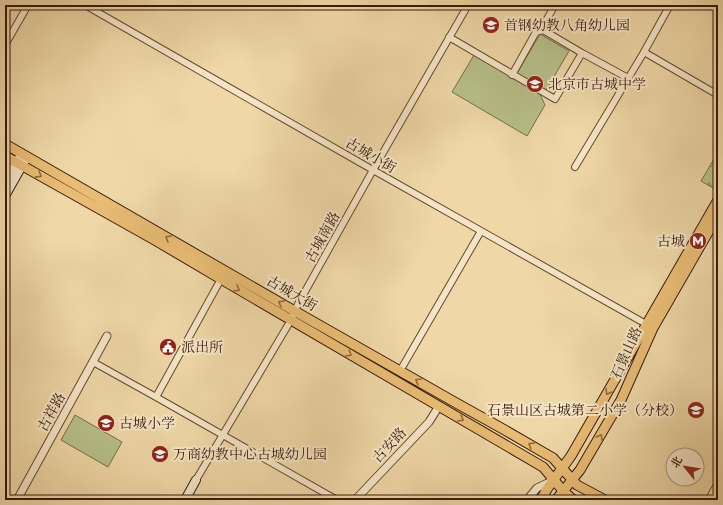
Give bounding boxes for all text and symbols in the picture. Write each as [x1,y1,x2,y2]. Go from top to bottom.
school or university icon: 首钢幼教八角幼儿园 [481,15,501,35]
place label: 首钢幼教八角幼儿园 [504,17,630,35]
school or university icon: 北京市古城中学 [525,74,545,94]
place label: 北京市古城中学 [548,76,646,94]
street label: 古城小街 [342,134,399,178]
one-way arrow [35,170,42,178]
street label: 古城南路 [301,209,344,266]
metro station icon: 古城 [688,231,708,251]
place label: 古城 [657,233,685,251]
one-way arrow [165,235,172,242]
street label: 古城大街 [263,272,320,316]
one-way arrow [233,284,240,291]
one-way arrow [278,300,285,307]
street label: 石景山路 [607,324,647,383]
public building icon: 派出所 [158,337,178,357]
place label: 派出所 [181,339,223,357]
one-way arrow [345,349,352,356]
one-way arrow [415,379,422,386]
one-way arrow [606,388,613,395]
street label: 古祥路 [34,390,70,435]
school or university icon: 石景山区古城第二小学（分校） [686,400,706,420]
place label: 石景山区古城第二小学（分校） [487,402,683,420]
school or university icon: 古城小学 [96,413,116,433]
place label: 古城小学 [119,415,175,433]
one-way arrow [457,415,464,422]
street label: 古安路 [369,424,411,467]
one-way arrow [595,434,602,441]
one-way arrow [528,442,535,450]
school or university icon: 万商幼教中心古城幼儿园 [150,444,170,464]
place label: 万商幼教中心古城幼儿园 [173,446,327,464]
north arrow [665,447,705,487]
text: 北 [668,454,686,471]

